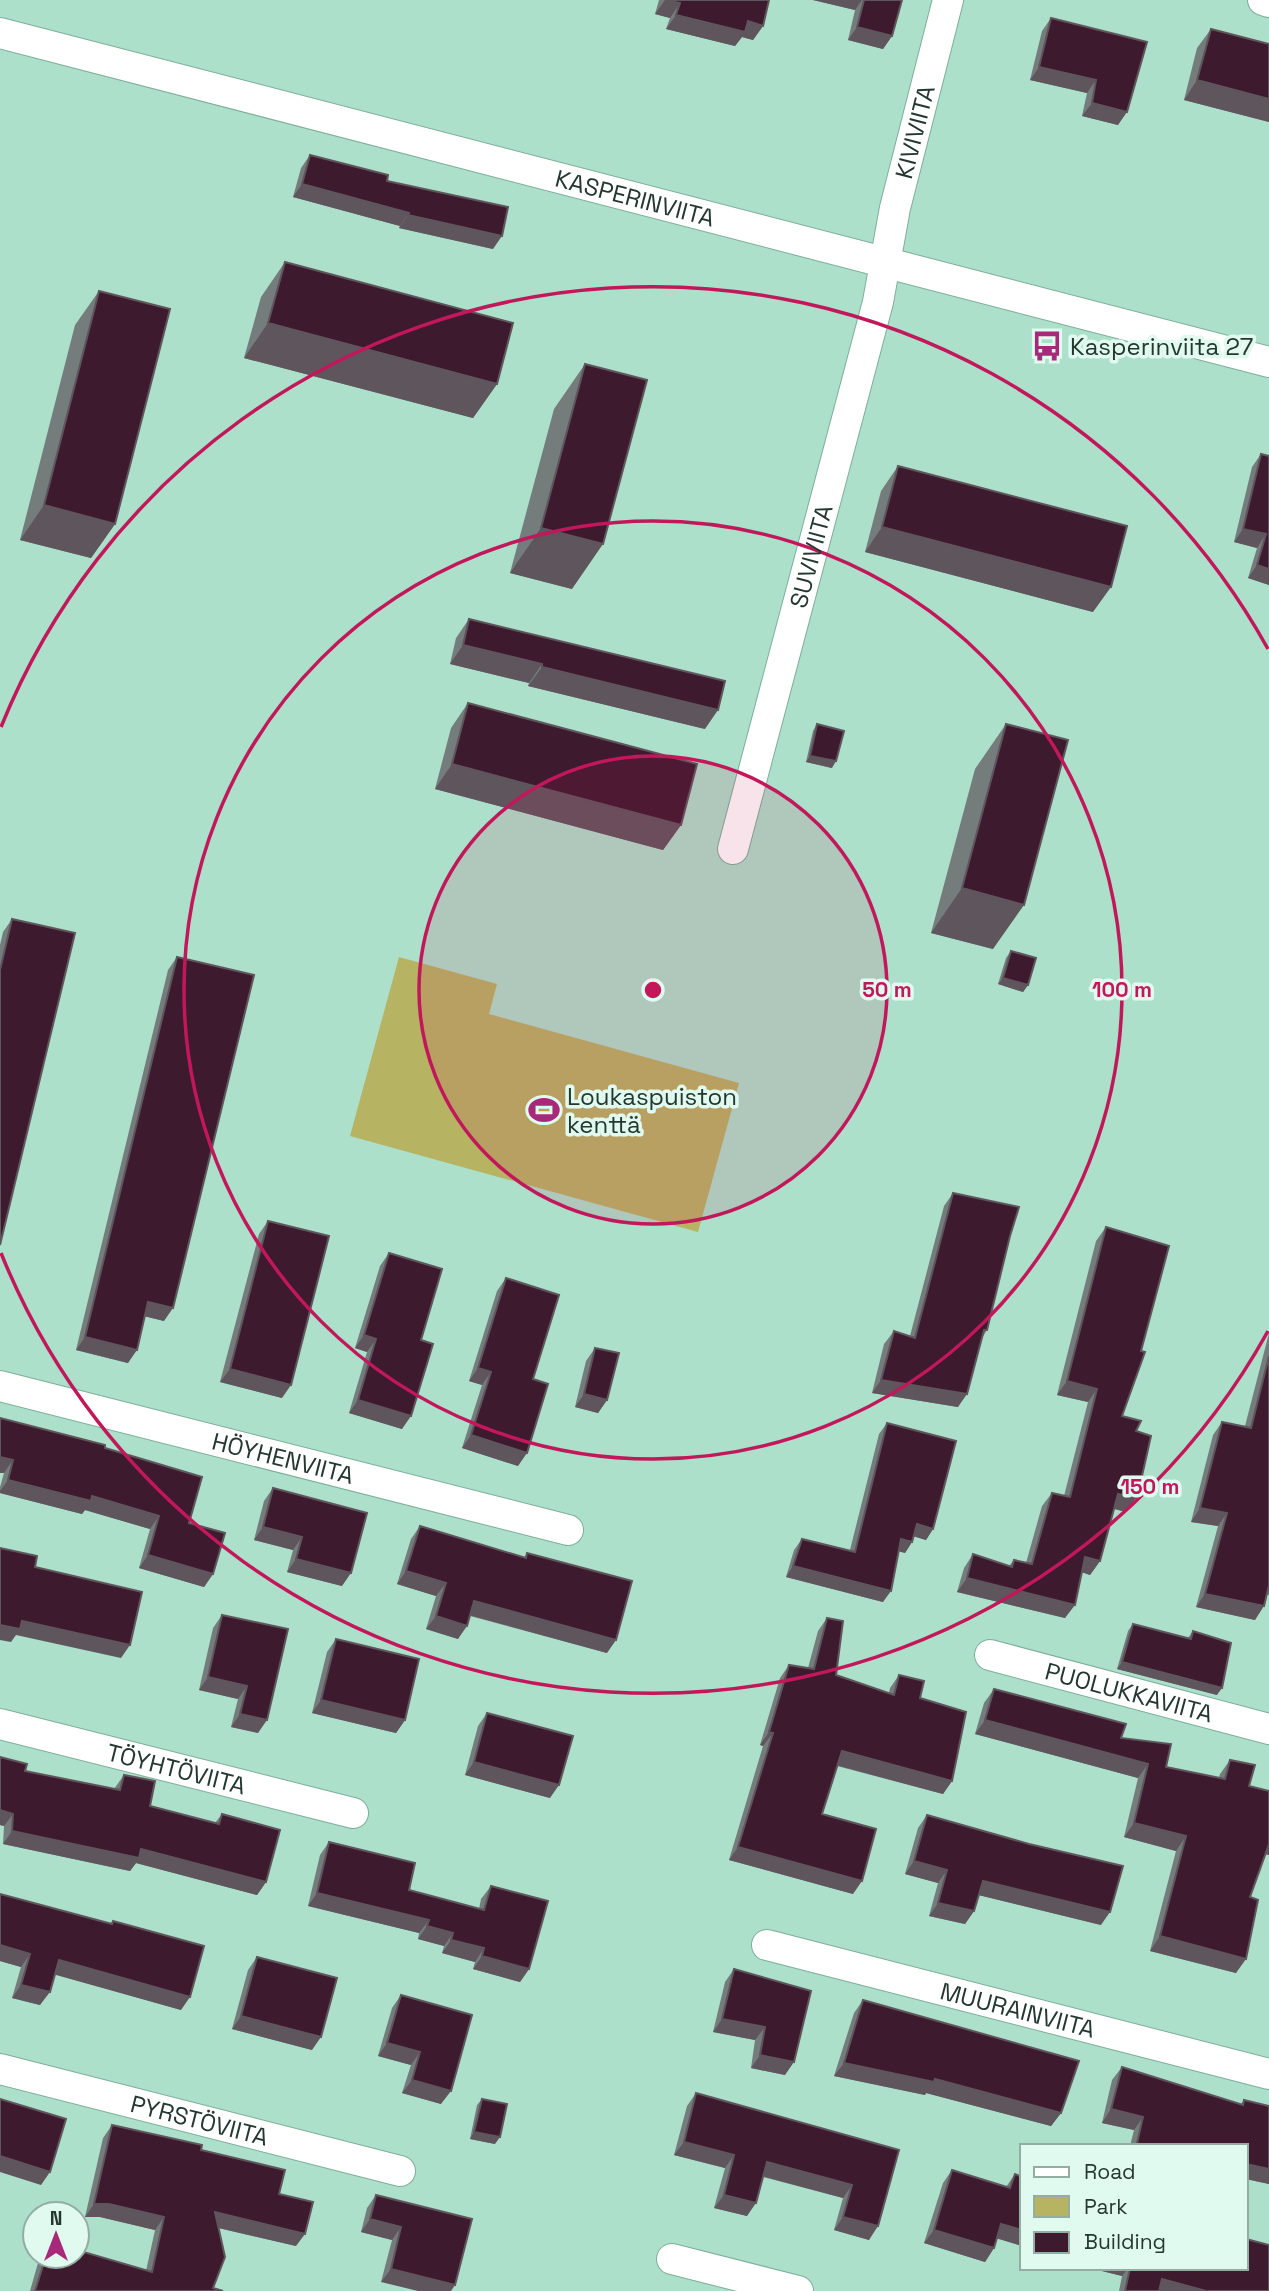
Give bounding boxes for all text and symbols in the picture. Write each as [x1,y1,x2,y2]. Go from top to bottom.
street label: KIVIVIITA [888,82,941,182]
street label: KASPERINVIITA [552,162,718,233]
bus stop icon: Kasperinviita 27 [1030,329,1064,363]
place label: Kasperinviita 27 [1070,331,1253,362]
street label: SUVIVIITA [782,501,839,611]
text: 50 m [862,976,912,1003]
text: 100 m [1092,976,1152,1003]
centre of rings [641,978,665,1002]
place label: Loukaspuiston kenttä [567,1081,737,1140]
sports icon: Loukaspuiston kenttä [527,1093,561,1127]
street label: HÖYHENVIITA [209,1425,357,1491]
text: 150 m [1121,1473,1179,1500]
street label: PUOLUKKAVIITA [1042,1655,1216,1729]
street label: TÖYHTÖVIITA [104,1736,249,1801]
street label: MUURAINVIITA [937,1975,1099,2044]
street label: PYRSTÖVIITA [127,2087,272,2152]
legend [1020,2144,1248,2270]
text: Road [1084,2158,1136,2185]
text: Park [1084,2193,1128,2220]
north arrow [21,2200,91,2270]
text: N [50,2206,62,2231]
text: Building [1084,2228,1166,2255]

